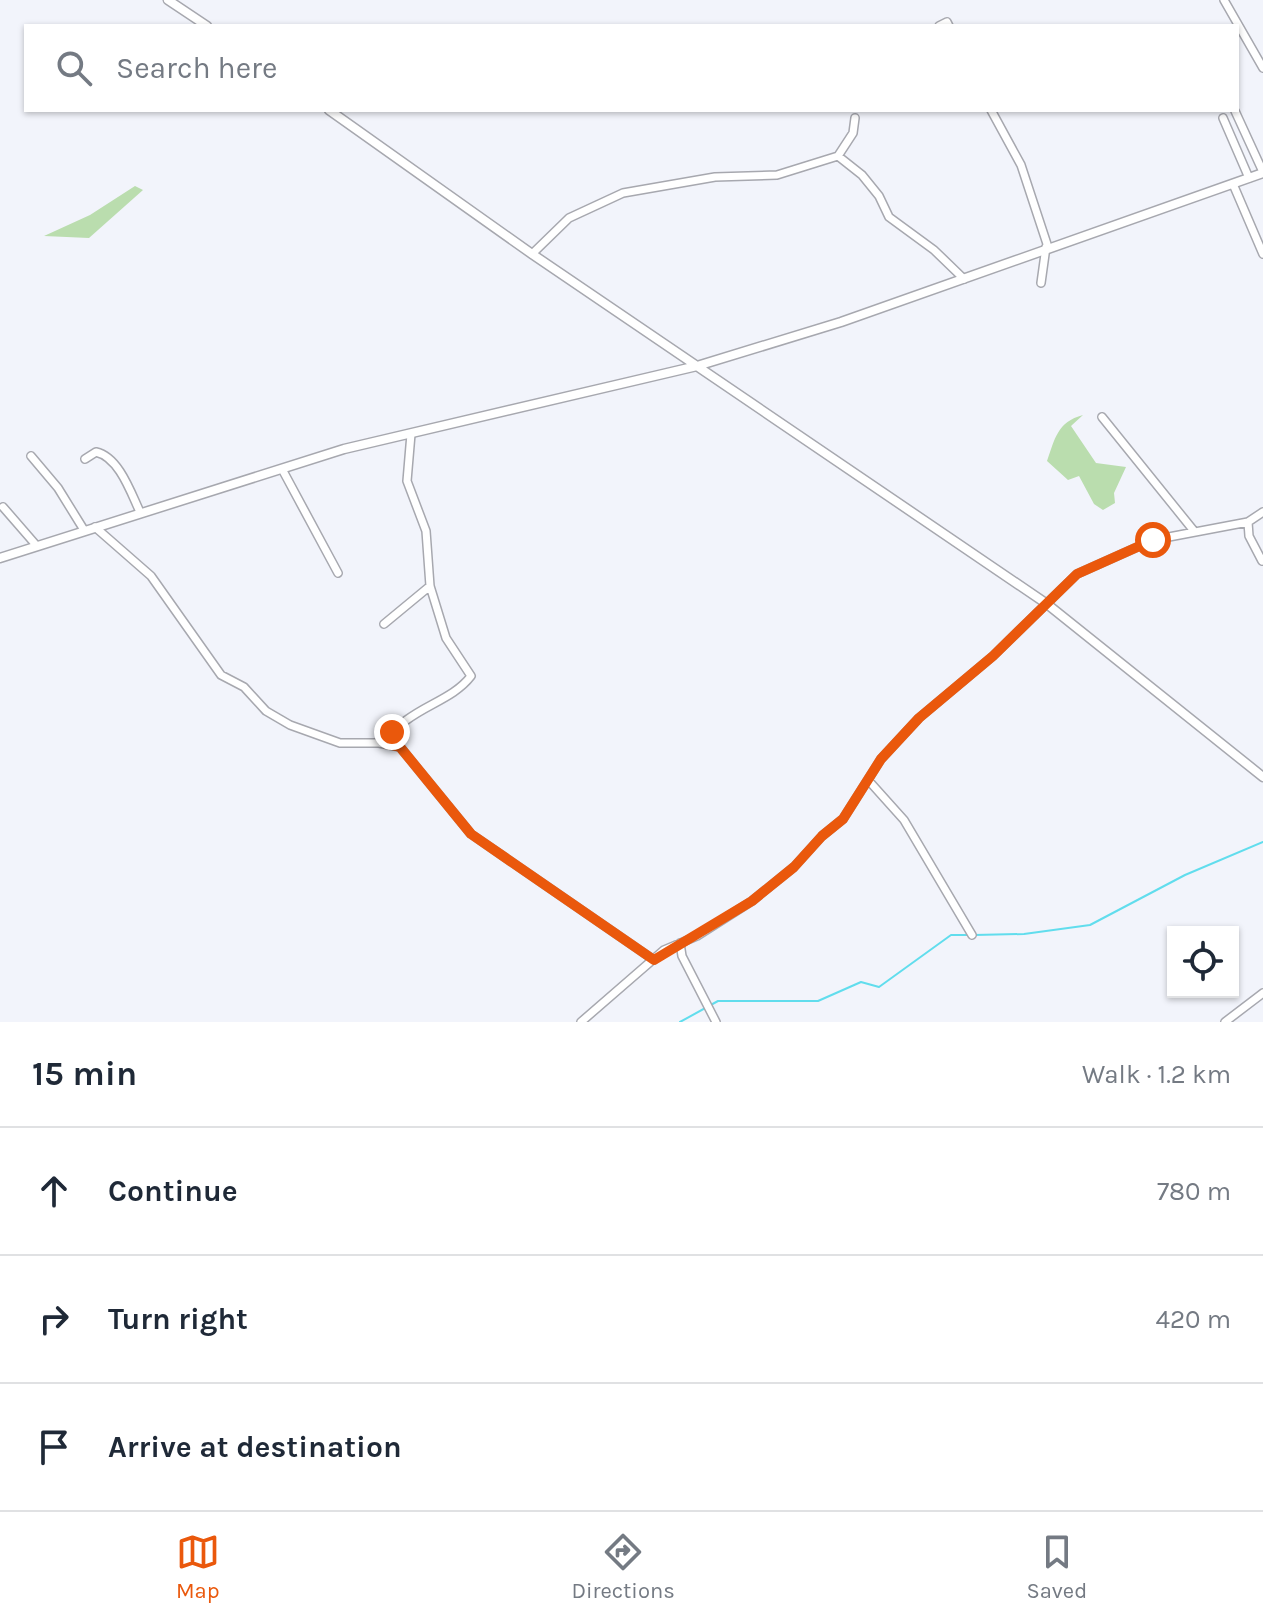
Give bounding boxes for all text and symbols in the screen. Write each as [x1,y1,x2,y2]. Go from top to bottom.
search box [24,24,1239,112]
icon: search [52,46,96,90]
text: Search here [116,50,277,86]
route start [1135,522,1171,558]
route end [374,714,410,750]
map controls [1167,926,1239,998]
button: locate [1167,926,1239,998]
text: 15 min [32,1054,137,1094]
text: Walk · 1.2 km [1082,1059,1231,1090]
icon: ahead [32,1169,76,1213]
text: Continue [108,1173,238,1209]
text: 780 m [1157,1176,1231,1207]
icon: right [32,1297,76,1341]
text: Turn right [108,1301,248,1337]
text: 420 m [1155,1304,1231,1335]
icon: arrive [32,1425,76,1469]
text: Arrive at destination [108,1429,402,1465]
tab: Map [176,1530,220,1604]
tab: Directions [571,1530,675,1604]
tab: Saved [1026,1530,1087,1604]

